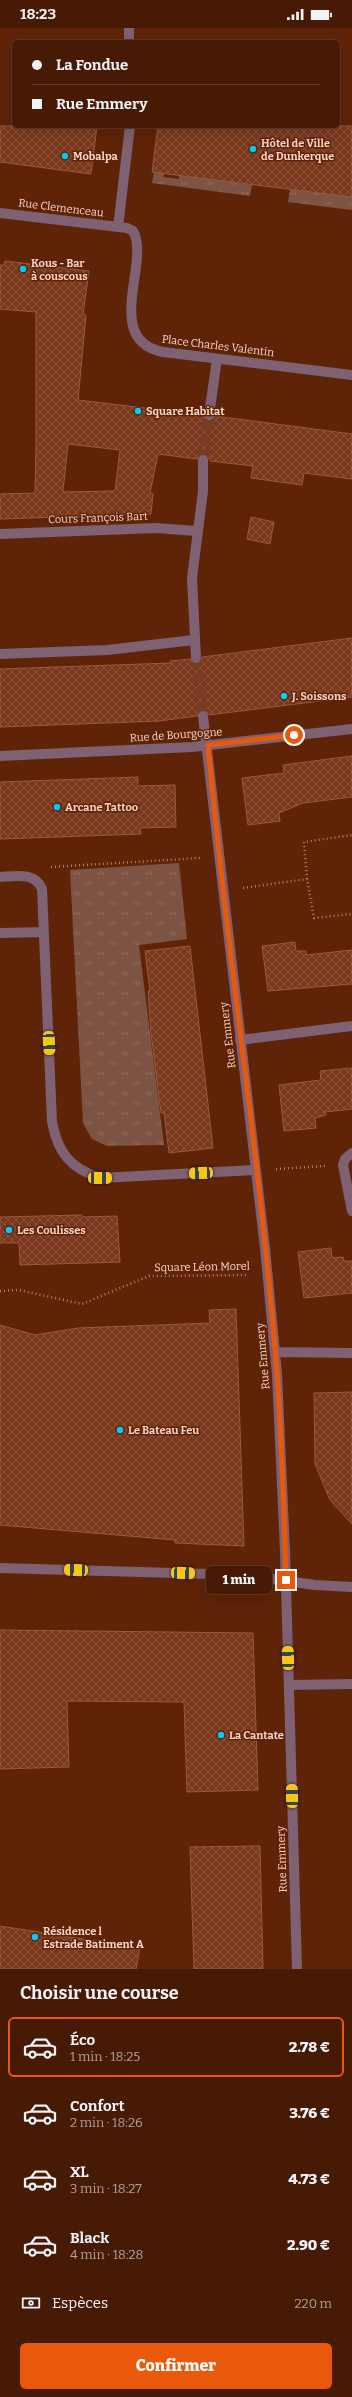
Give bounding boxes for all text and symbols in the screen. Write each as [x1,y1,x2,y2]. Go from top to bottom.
text: 18:23 [20,5,56,23]
text: La Fondue [56,56,128,74]
text: Rue Emmery [56,95,148,113]
place label: Hôtel de Ville de Dunkerque [261,137,334,163]
marker: Hôtel de Ville de Dunkerque [248,144,258,154]
place label: Mobalpa [73,150,119,163]
marker: Mobalpa [60,151,70,161]
street label: Rue Clemenceau [18,196,105,220]
place label: Kous - Bar à couscous [31,257,88,283]
marker: Kous - Bar à couscous [18,264,28,274]
street label: Place Charles Valentin [161,333,275,359]
place label: Square Habitat [146,405,225,418]
marker: Square Habitat [133,406,143,416]
street label: Cours François Bart [48,510,148,526]
place label: J. Soissons [291,690,347,703]
marker: J. Soissons [279,691,289,701]
street label: Rue de Bourgogne [129,725,223,745]
route start [285,726,303,744]
place label: Arcane Tattoo [65,801,138,814]
marker: Arcane Tattoo [52,802,62,812]
street label: Rue Emmery [217,1001,239,1069]
car [42,1031,56,1055]
car [189,1166,213,1180]
car [88,1172,112,1184]
place label: Les Coulisses [17,1224,86,1237]
marker: Les Coulisses [4,1225,14,1235]
street label: Square Léon Morel [154,1260,250,1274]
street label: Rue Emmery [254,1322,272,1390]
place label: Le Bateau Feu [128,1424,199,1437]
marker: Le Bateau Feu [115,1425,125,1435]
car [64,1564,88,1576]
callout: 1 min [206,1566,272,1594]
car [171,1567,195,1579]
route end [277,1571,295,1589]
text: 1 min [222,1572,256,1587]
car [282,1646,294,1670]
place label: La Cantate [229,1729,284,1742]
marker: La Cantate [216,1730,226,1740]
car [286,1784,298,1808]
street label: Rue Emmery [274,1825,290,1893]
place label: Résidence l Estrade Batiment A [43,1925,144,1951]
marker: Résidence l Estrade Batiment A [30,1932,40,1942]
text: Choisir une course [20,1982,179,2004]
icon: car [22,2029,58,2065]
text: Éco [70,2031,95,2049]
text: 2.78 € [289,2038,330,2056]
text: 1 min · 18:25 [70,2049,140,2064]
icon: car [22,2095,58,2131]
text: Confort [70,2097,125,2115]
text: 3.76 € [289,2104,330,2122]
text: 2 min · 18:26 [70,2115,143,2130]
icon: car [22,2161,58,2197]
text: XL [70,2163,89,2181]
text: 4.73 € [288,2170,330,2188]
text: 3 min · 18:27 [70,2181,142,2196]
icon: car [22,2227,58,2263]
text: Black [70,2229,109,2247]
text: 2.90 € [287,2236,330,2254]
text: 4 min · 18:28 [70,2247,143,2262]
icon: cash [20,2292,42,2314]
text: Espèces [52,2294,108,2312]
text: 220 m [295,2296,332,2311]
button: Confirmer [20,2343,332,2389]

